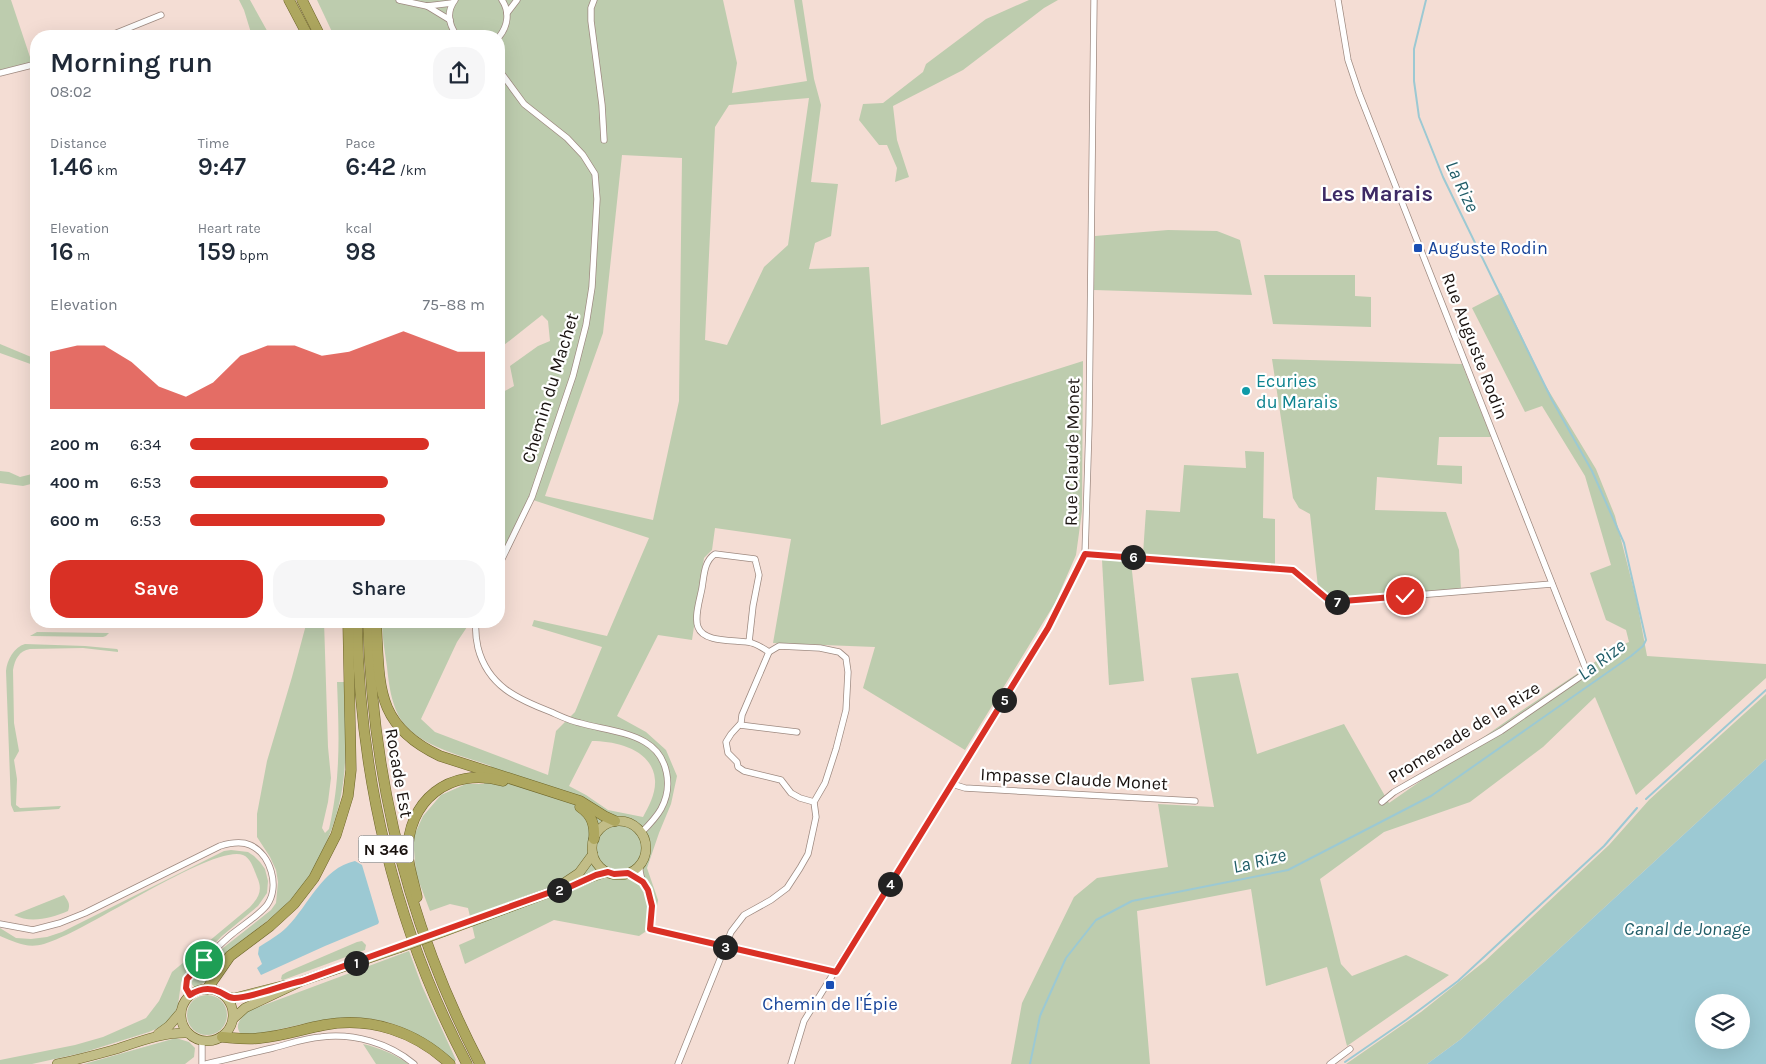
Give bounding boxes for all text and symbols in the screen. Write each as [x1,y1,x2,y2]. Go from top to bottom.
text: Morning run [50,46,213,79]
button: share [433,47,485,99]
text: 08:02 [50,82,92,101]
text: Distance [50,135,107,152]
text: Time [198,135,229,152]
text: Pace [345,135,375,152]
text: 1.46 [50,152,93,181]
text: 9:47 [198,152,246,181]
text: 6:42 [345,152,396,181]
water label: La Rize [1441,157,1484,216]
text: km [93,162,118,179]
text: /km [396,162,427,179]
district label: Les Marais [1321,181,1433,207]
text: Elevation [50,220,109,237]
text: Heart rate [198,220,261,237]
text: kcal [345,220,372,237]
text: 16 [50,237,74,266]
text: 159 [198,237,236,266]
text: 98 [345,237,376,266]
place label: Auguste Rodin [1428,237,1548,259]
marker: Auguste Rodin [1412,242,1424,254]
text: m [74,247,90,264]
text: bpm [236,247,269,264]
street label: Rue Auguste Rodin [1437,270,1513,422]
text: Elevation [50,295,118,314]
text: 75–88 m [422,295,485,314]
street label: Chemin du Machet [517,310,583,466]
place label: Ecuries du Marais [1256,370,1338,413]
street label: Rue Claude Monet [1060,377,1084,526]
marker: Ecuries du Marais [1240,385,1252,397]
text: 200 m [50,435,99,454]
text: 6:34 [130,435,161,454]
text: 400 m [50,473,99,492]
text: 6:53 [130,473,161,492]
text: 600 m [50,511,99,530]
text: 6:53 [130,511,161,530]
pin: 6 [1120,544,1146,570]
text: 6 [1129,549,1138,566]
button: Save [50,560,263,618]
button: Share [273,560,485,618]
pin [1384,575,1426,617]
icon: check [1391,582,1419,610]
pin: 7 [1324,590,1350,614]
text: 7 [1334,594,1341,611]
water label: La Rize [1573,635,1630,685]
street label: Promenade de la Rize [1384,676,1544,788]
pin: 5 [992,688,1016,712]
text: 5 [1000,692,1009,709]
street label: Rocade Est [380,726,418,820]
street label: Impasse Claude Monet [980,763,1169,795]
road number: N 346 [358,836,414,862]
water label: La Rize [1230,844,1288,878]
pin: 4 [878,872,902,896]
text: 4 [886,876,895,893]
pin: 2 [546,878,572,902]
text: 2 [555,882,564,899]
water label: Canal de Jonage [1624,918,1750,940]
pin: 3 [712,934,738,960]
pin [183,939,225,981]
text: 3 [721,939,730,956]
icon: arrive [190,946,218,974]
pin: 1 [344,950,368,976]
text: 1 [354,955,359,972]
marker: Chemin de l'Épie [824,979,836,991]
place label: Chemin de l'Épie [762,992,898,1015]
map controls [1695,994,1750,1049]
button: layers [1695,994,1750,1049]

